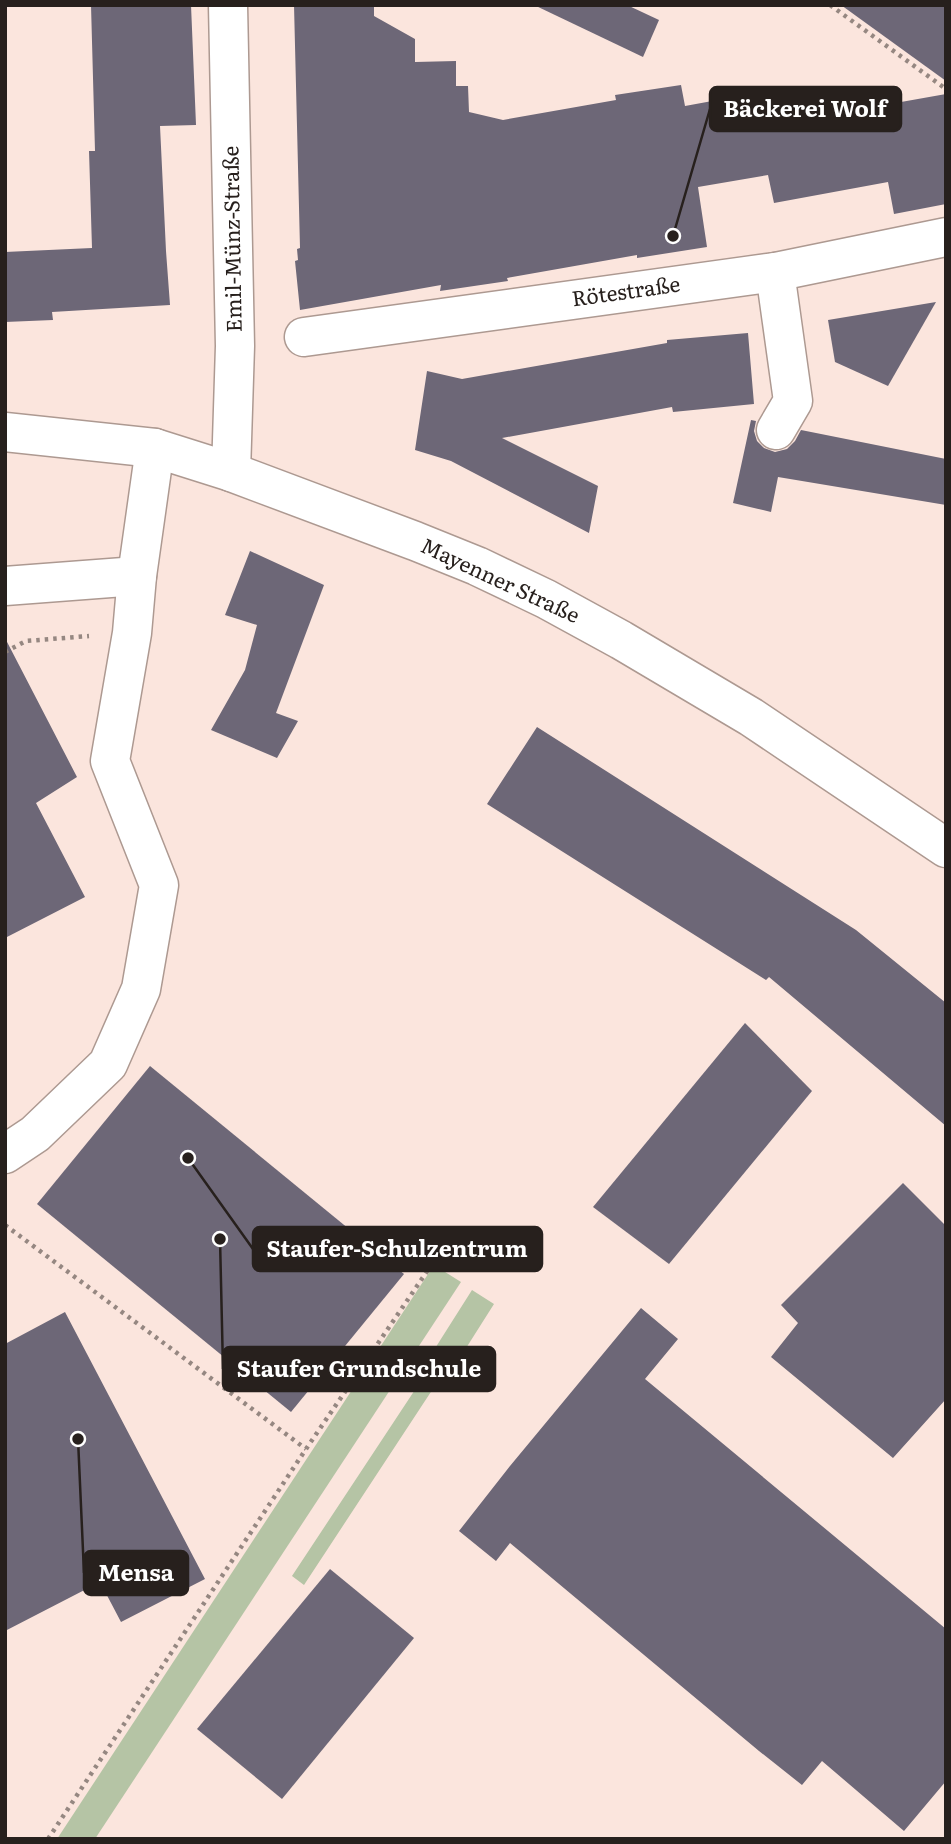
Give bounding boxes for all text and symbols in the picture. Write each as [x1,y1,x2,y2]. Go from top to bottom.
callout: Bäckerei Wolf [710,87,901,131]
text: Bäckerei Wolf [723,90,889,124]
street label: Emil-Münz-Straße [213,145,248,333]
street label: Rötestraße [569,267,682,312]
street label: Mayenner Straße [417,528,586,629]
callout: Staufer-Schulzentrum [253,1227,542,1271]
text: Staufer-Schulzentrum [266,1230,528,1264]
callout: Staufer Grundschule [223,1347,495,1391]
text: Staufer Grundschule [237,1350,481,1384]
callout: Mensa [84,1551,188,1595]
text: Mensa [98,1554,175,1588]

